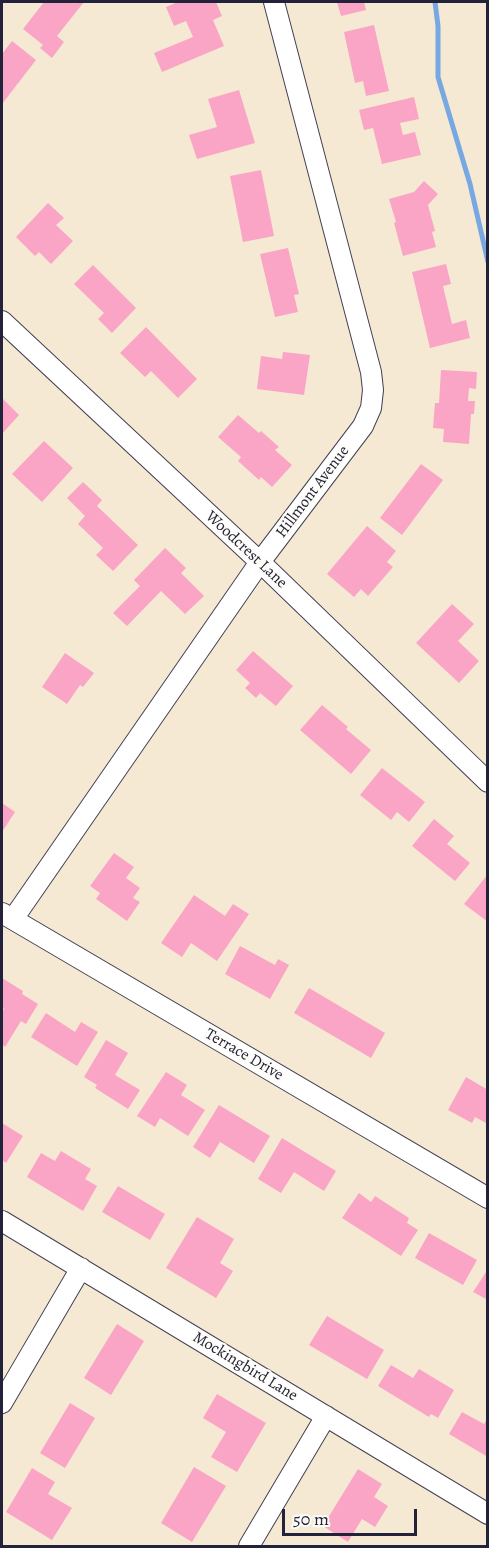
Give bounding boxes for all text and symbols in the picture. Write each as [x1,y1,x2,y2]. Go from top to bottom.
street label: Hillmont Avenue [272,442,354,542]
street label: Woodcrest Lane [201,507,291,593]
street label: Terrace Drive [201,1025,287,1085]
street label: Mockingbird Lane [189,1328,301,1406]
scale bar [285,1497,420,1535]
text: 50 m [293,1507,329,1531]

